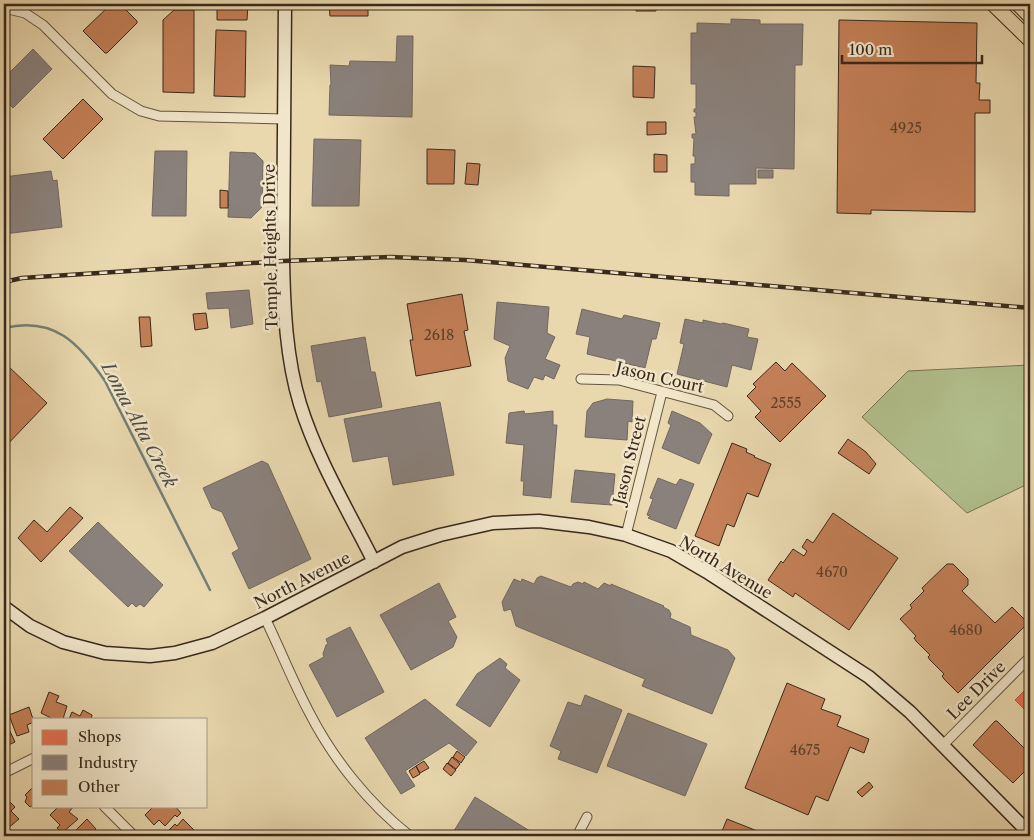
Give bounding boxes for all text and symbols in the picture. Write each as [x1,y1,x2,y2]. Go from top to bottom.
scale bar [842,32,982,64]
text: 100 m [849,40,892,59]
house number: 4925 [890,119,922,137]
street label: Temple Heights Drive [259,164,281,330]
house number: 2618 [424,326,454,344]
water label: Loma Alta Creek [96,357,182,492]
street label: Jason Court [611,357,706,397]
house number: 2555 [771,394,801,412]
street label: Jason Street [608,413,650,509]
street label: North Avenue [676,531,776,603]
street label: North Avenue [250,547,354,613]
house number: 4670 [816,563,848,581]
house number: 4680 [949,621,983,639]
street label: Lee Drive [943,657,1009,723]
legend [32,718,208,808]
text: Shops [78,727,121,746]
house number: 4675 [790,741,820,759]
text: Industry [78,753,138,772]
text: Other [78,777,121,796]

